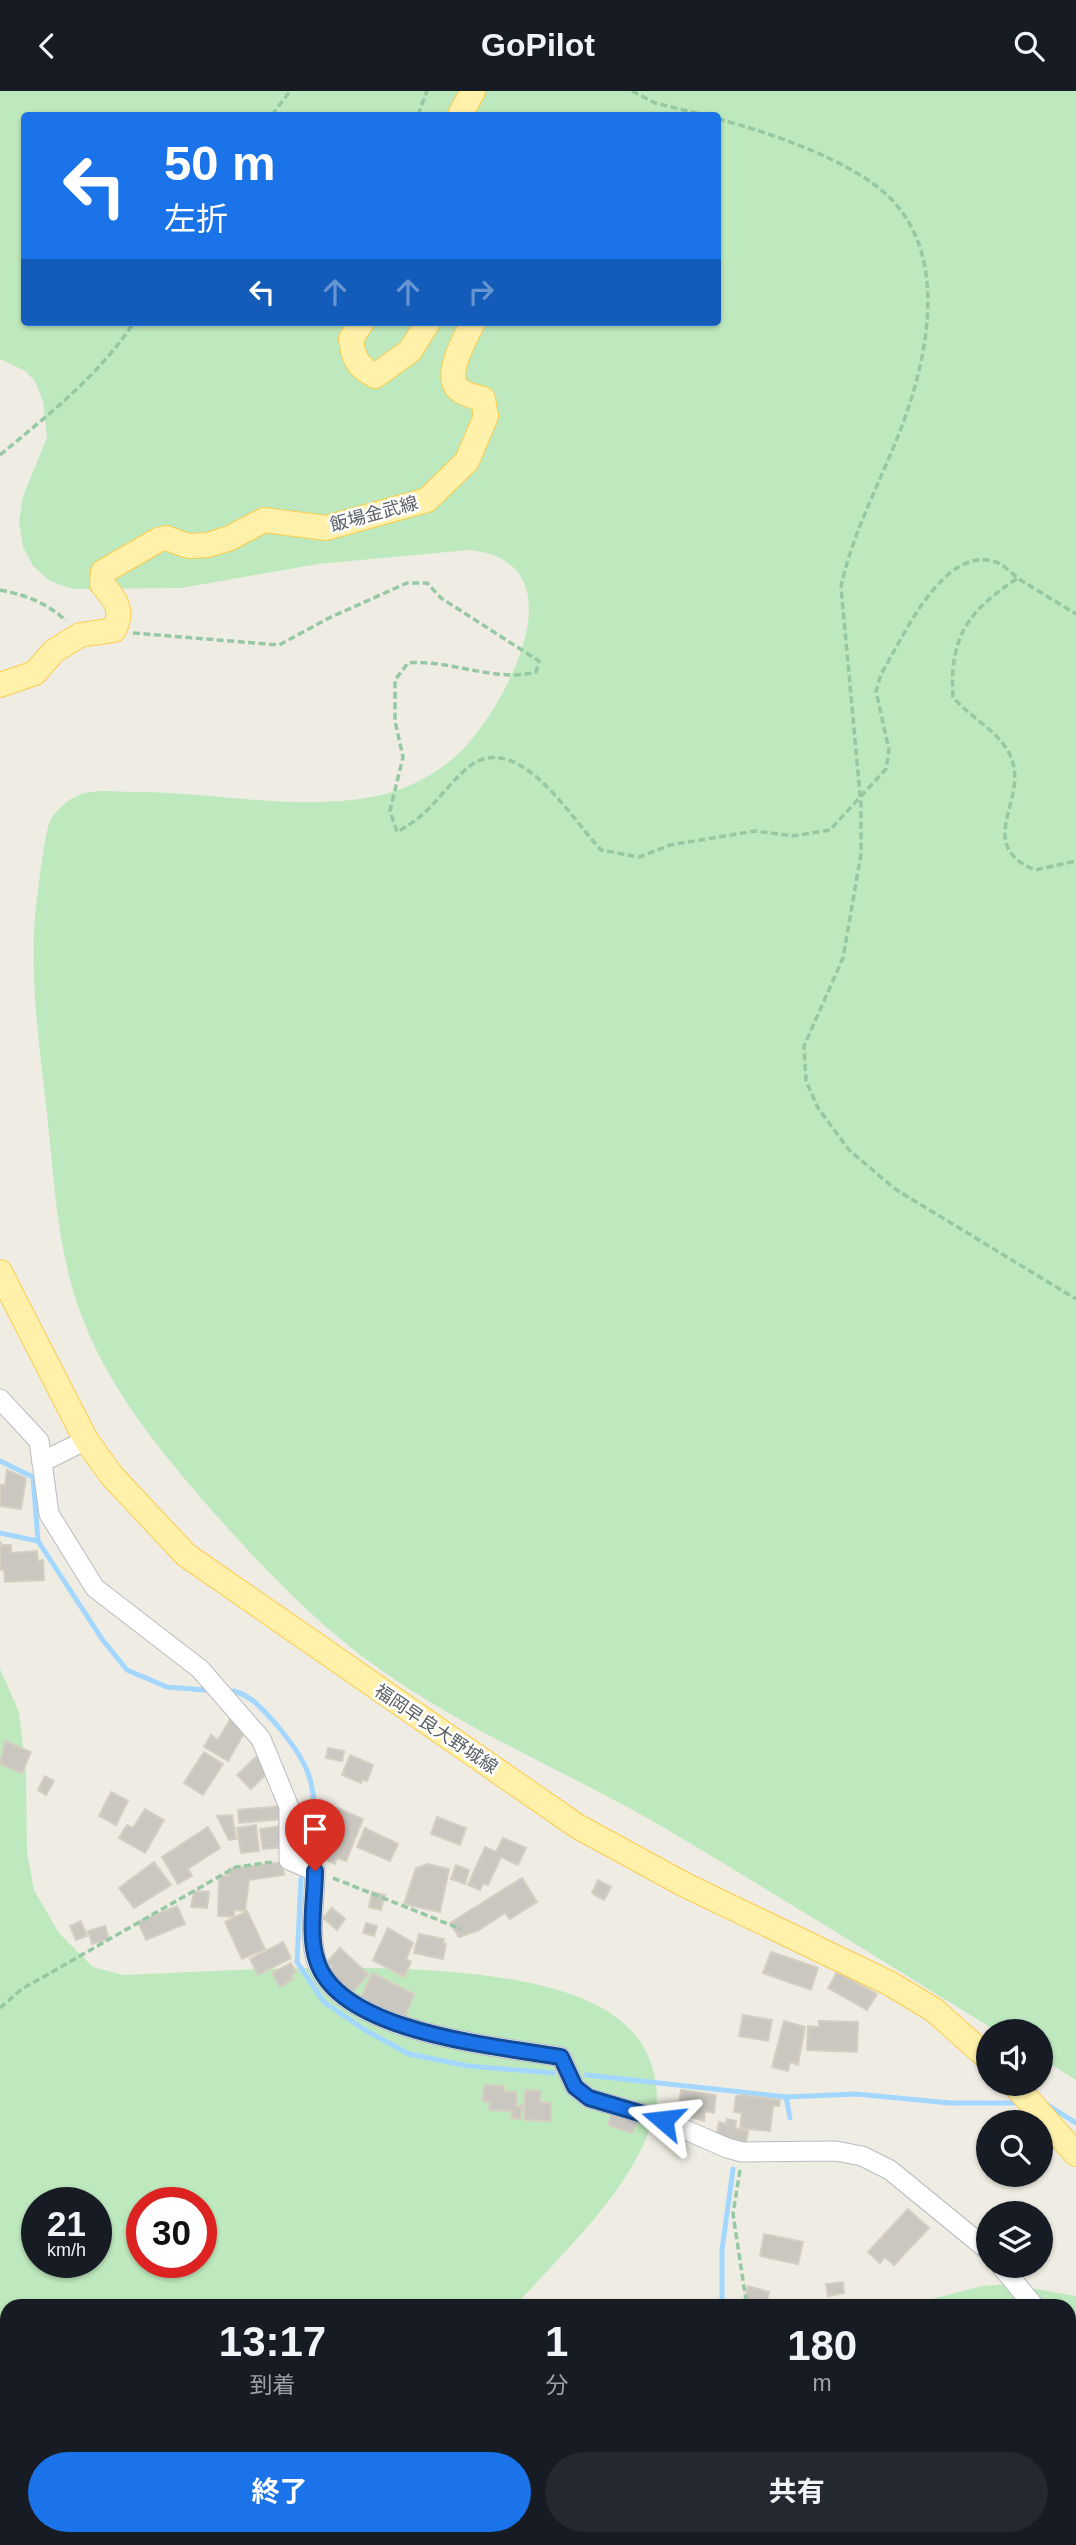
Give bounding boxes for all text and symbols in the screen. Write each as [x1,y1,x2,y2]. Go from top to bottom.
icon: back [28,27,66,65]
text: GoPilot [481,27,595,63]
icon: search [1010,27,1048,65]
text: 50 m [164,136,276,190]
icon: left [49,140,140,231]
text: 左折 [164,201,228,237]
icon: left [243,273,281,311]
icon: ahead [316,273,354,311]
icon: ahead [389,273,427,311]
icon: right [462,273,500,311]
street label: 飯場金武線 [328,493,420,535]
street label: 福岡早良大野城線 [371,1680,501,1778]
pin [285,1799,345,1871]
icon: arrive [296,1810,334,1848]
map controls [976,2019,1053,2278]
button: sound [976,2019,1053,2096]
position arrow [626,2083,700,2157]
button: search [976,2110,1053,2187]
speed limit sign: 30 [126,2187,217,2278]
button: layers [976,2201,1053,2278]
text: 21 [47,2204,86,2243]
text: km/h [47,2240,86,2260]
text: 13:17 [219,2318,326,2365]
text: 1 [545,2318,568,2365]
text: 180 [787,2322,857,2369]
text: m [813,2370,832,2396]
text: 到着 [249,2372,295,2398]
text: 分 [545,2372,568,2398]
button: 終了 [28,2452,531,2532]
button: 共有 [545,2452,1048,2532]

